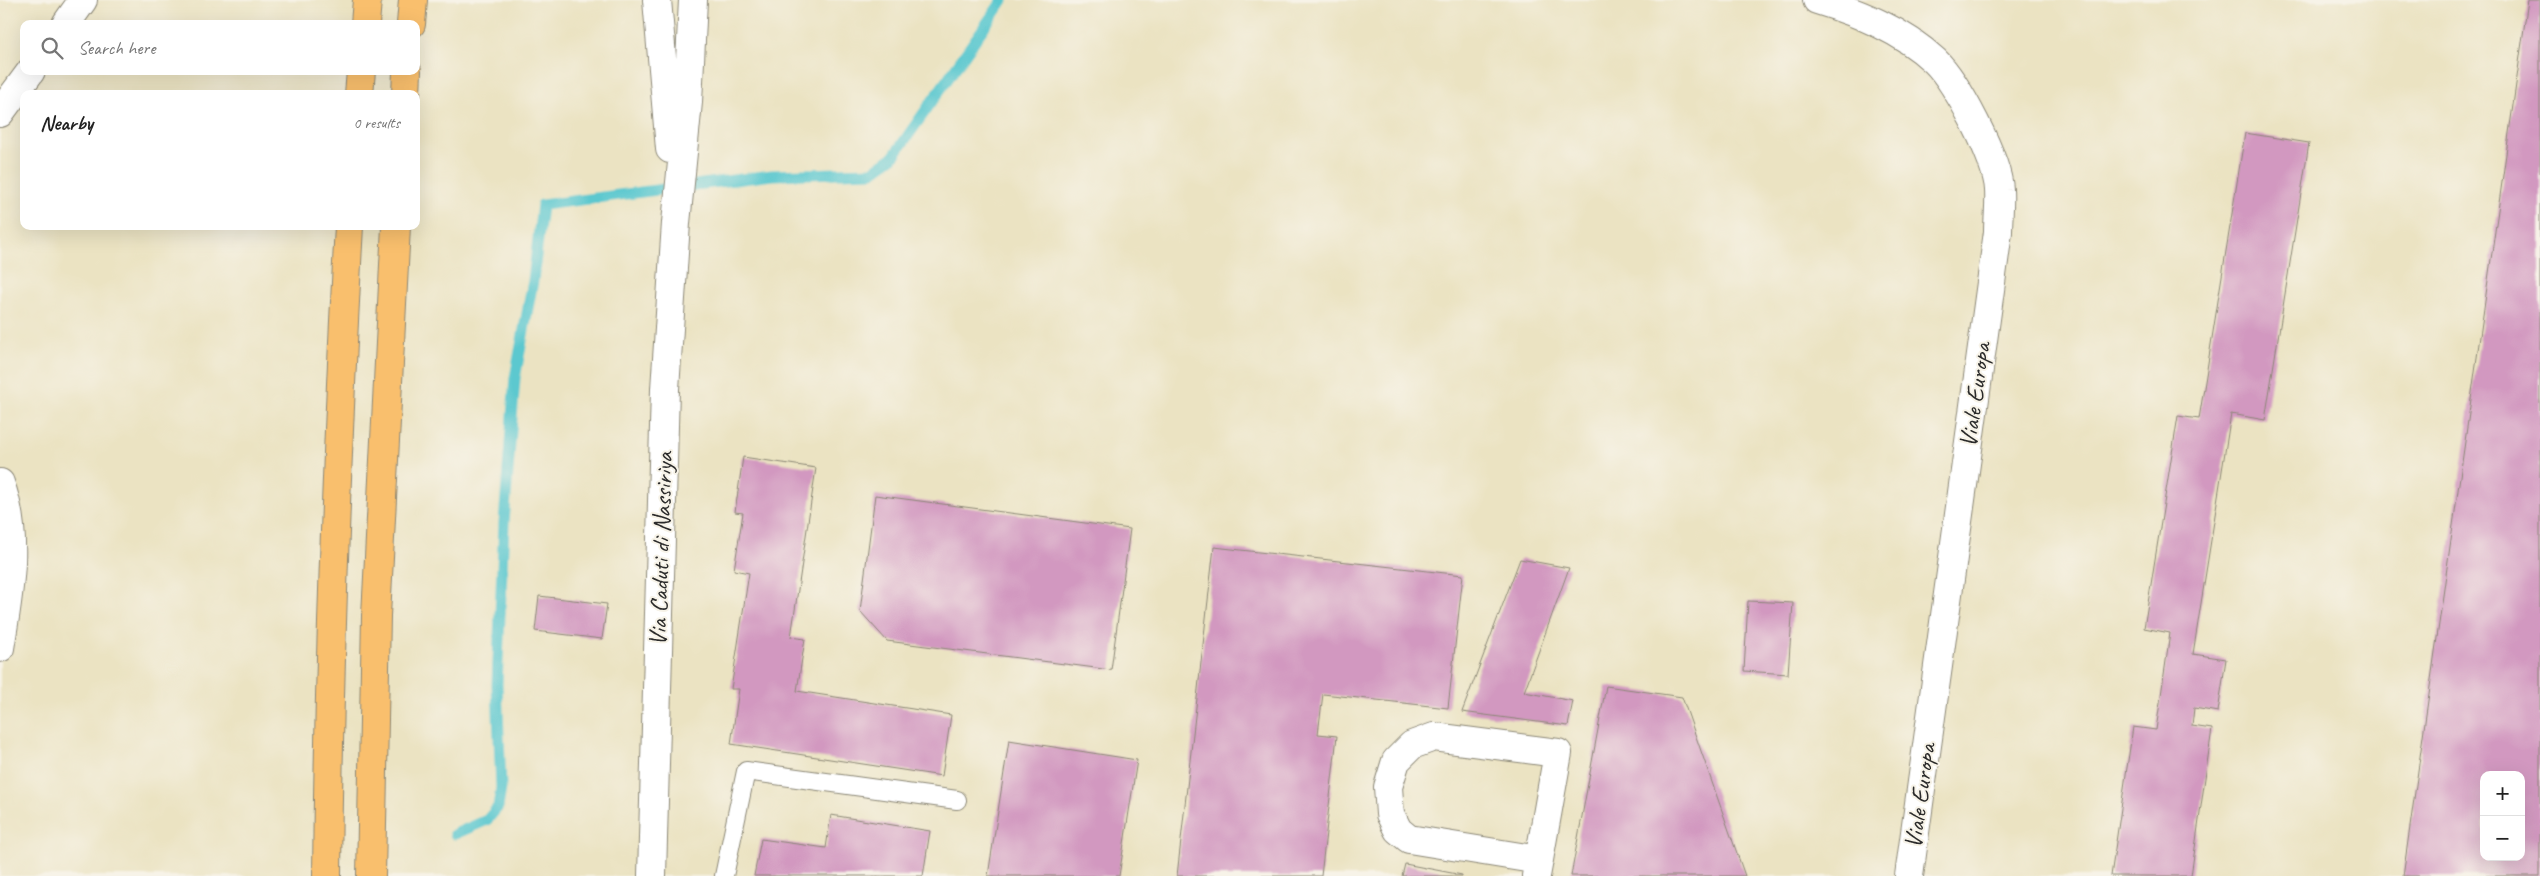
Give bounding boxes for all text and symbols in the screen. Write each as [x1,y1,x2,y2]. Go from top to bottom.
search box [20,20,420,75]
icon: search [38,34,66,62]
text: Search here [78,36,155,60]
text: Nearby [40,110,93,136]
text: 0 results [353,113,400,133]
street label: Viale Europa [1952,338,1999,449]
street label: Via Caduti di Nassiriya [642,449,680,647]
street label: Viale Europa [1897,739,1944,850]
map controls [2480,771,2525,861]
button: + [2480,771,2525,816]
button: − [2480,816,2525,861]

